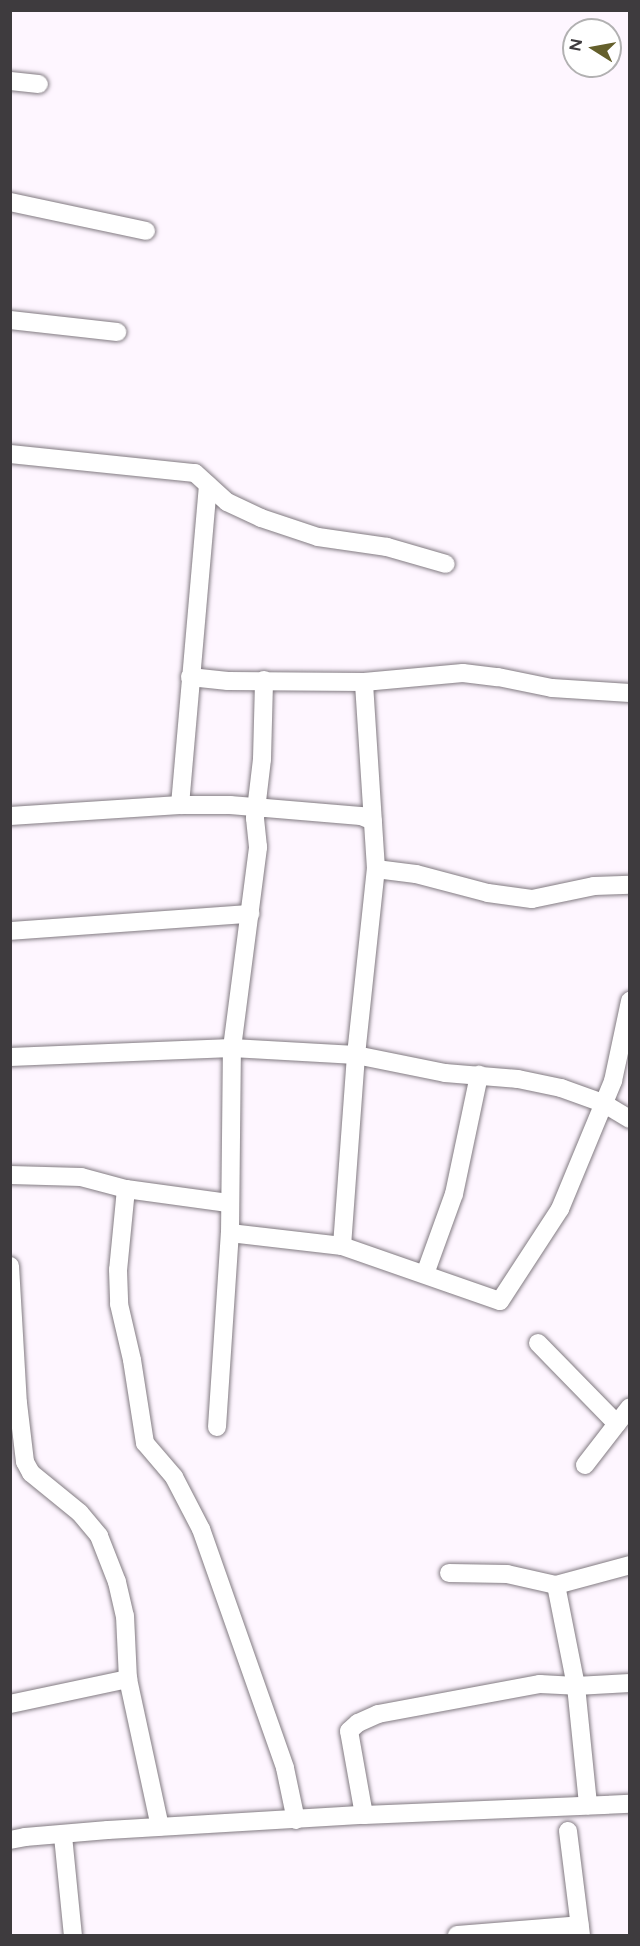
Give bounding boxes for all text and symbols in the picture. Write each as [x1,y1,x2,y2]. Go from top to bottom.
north arrow [562,18,622,78]
text: N [565,37,586,53]

